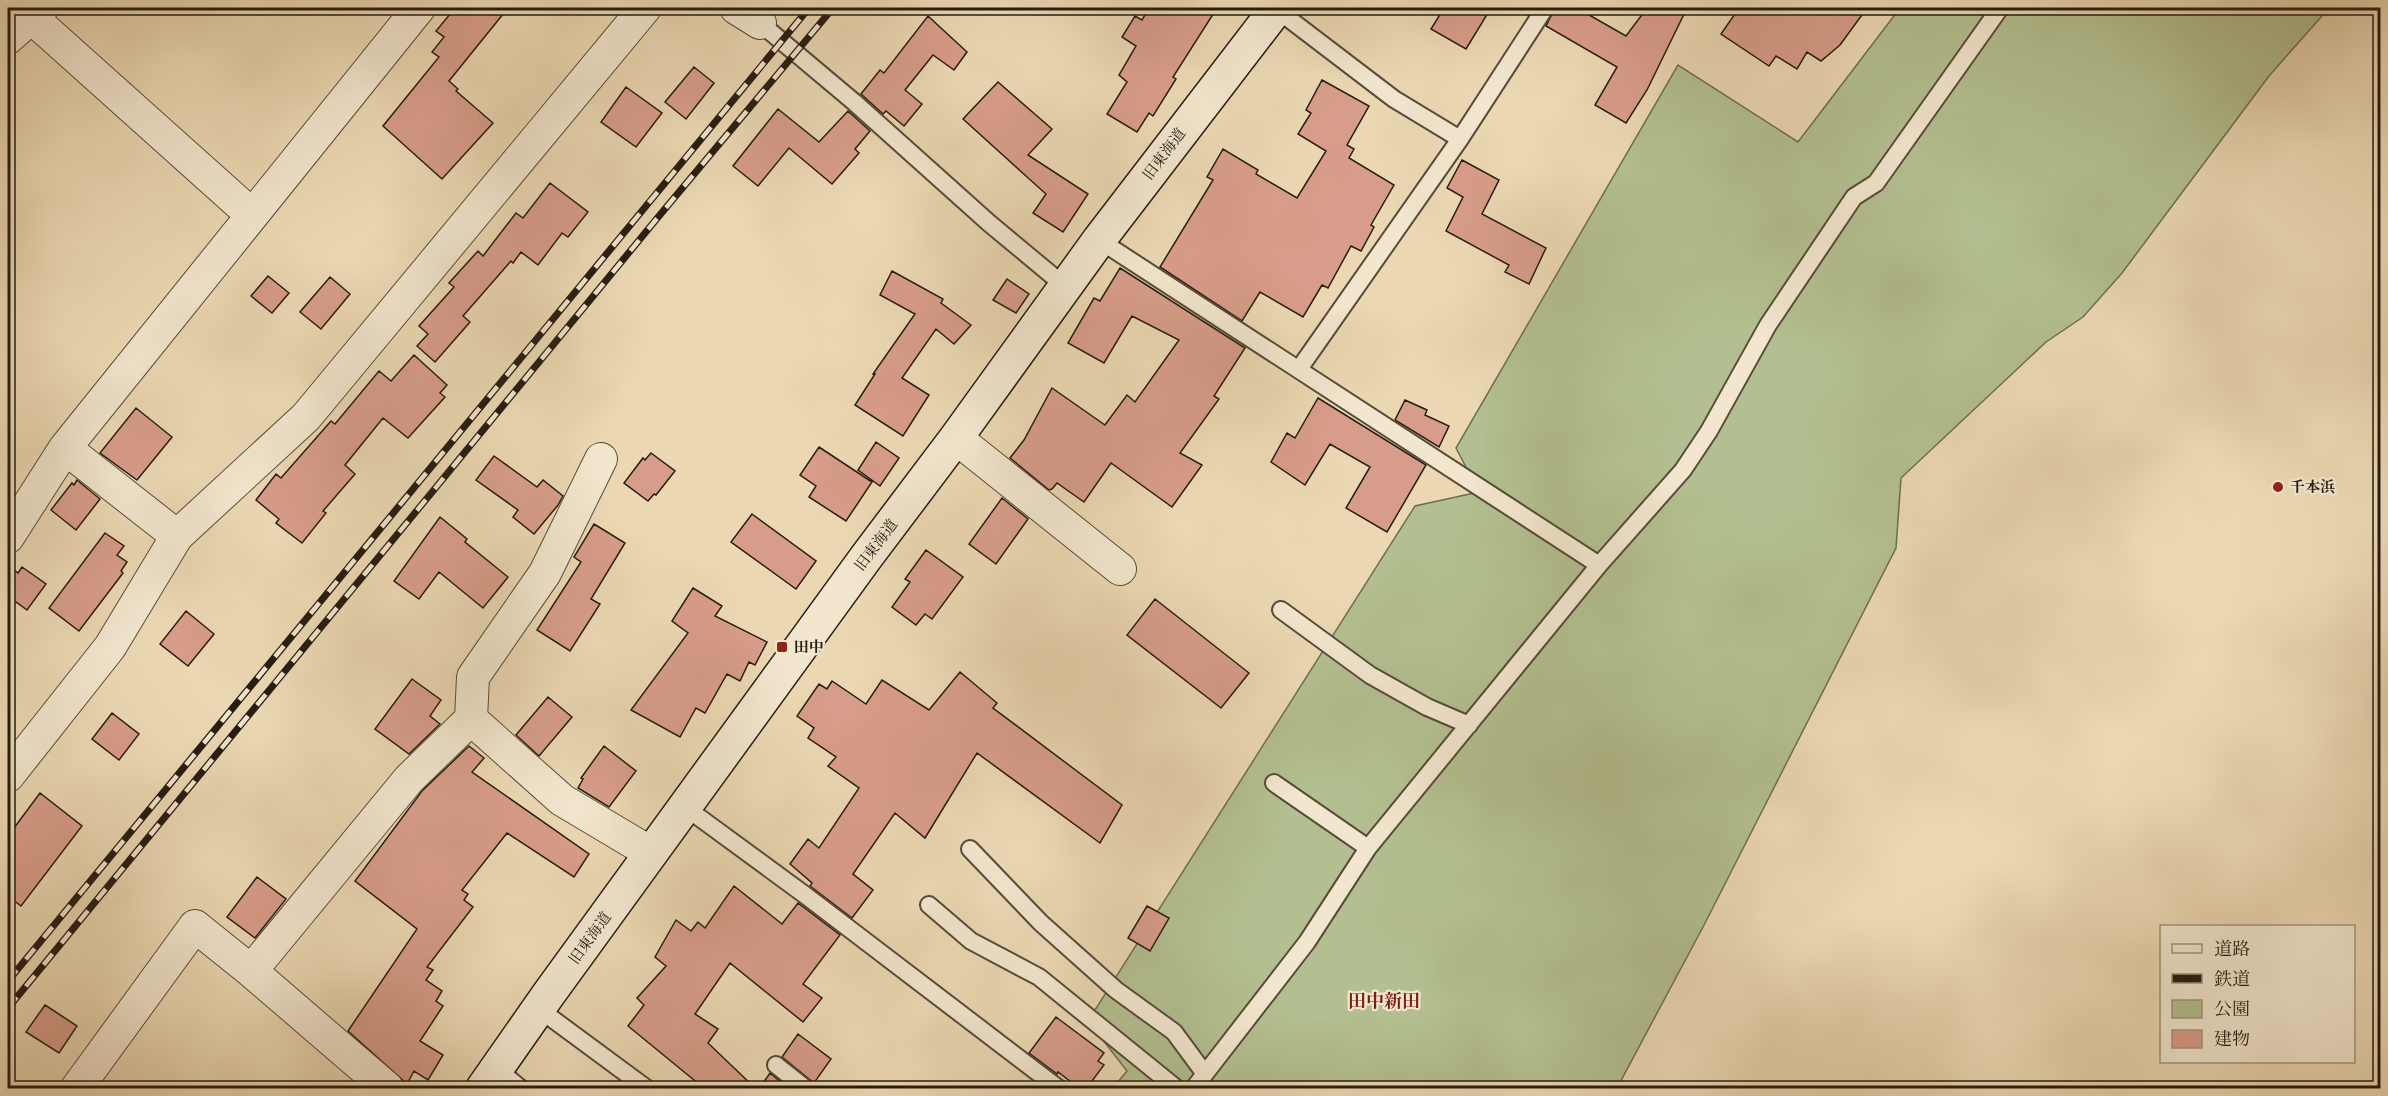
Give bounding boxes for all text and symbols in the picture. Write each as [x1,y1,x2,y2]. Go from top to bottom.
street label: 旧東海道 [1138,124,1189,183]
place label: 千本浜 [2290,477,2335,496]
marker: 千本浜 [2271,480,2285,494]
street label: 旧東海道 [850,515,901,574]
place label: 田中 [794,637,824,656]
marker: 田中 [775,640,789,654]
street label: 旧東海道 [564,908,615,968]
legend [2160,925,2355,1063]
text: 道路 [2214,938,2250,960]
text: 鉄道 [2214,968,2250,990]
district label: 田中新田 [1348,990,1420,1012]
text: 公園 [2214,998,2250,1020]
text: 建物 [2214,1028,2250,1050]

